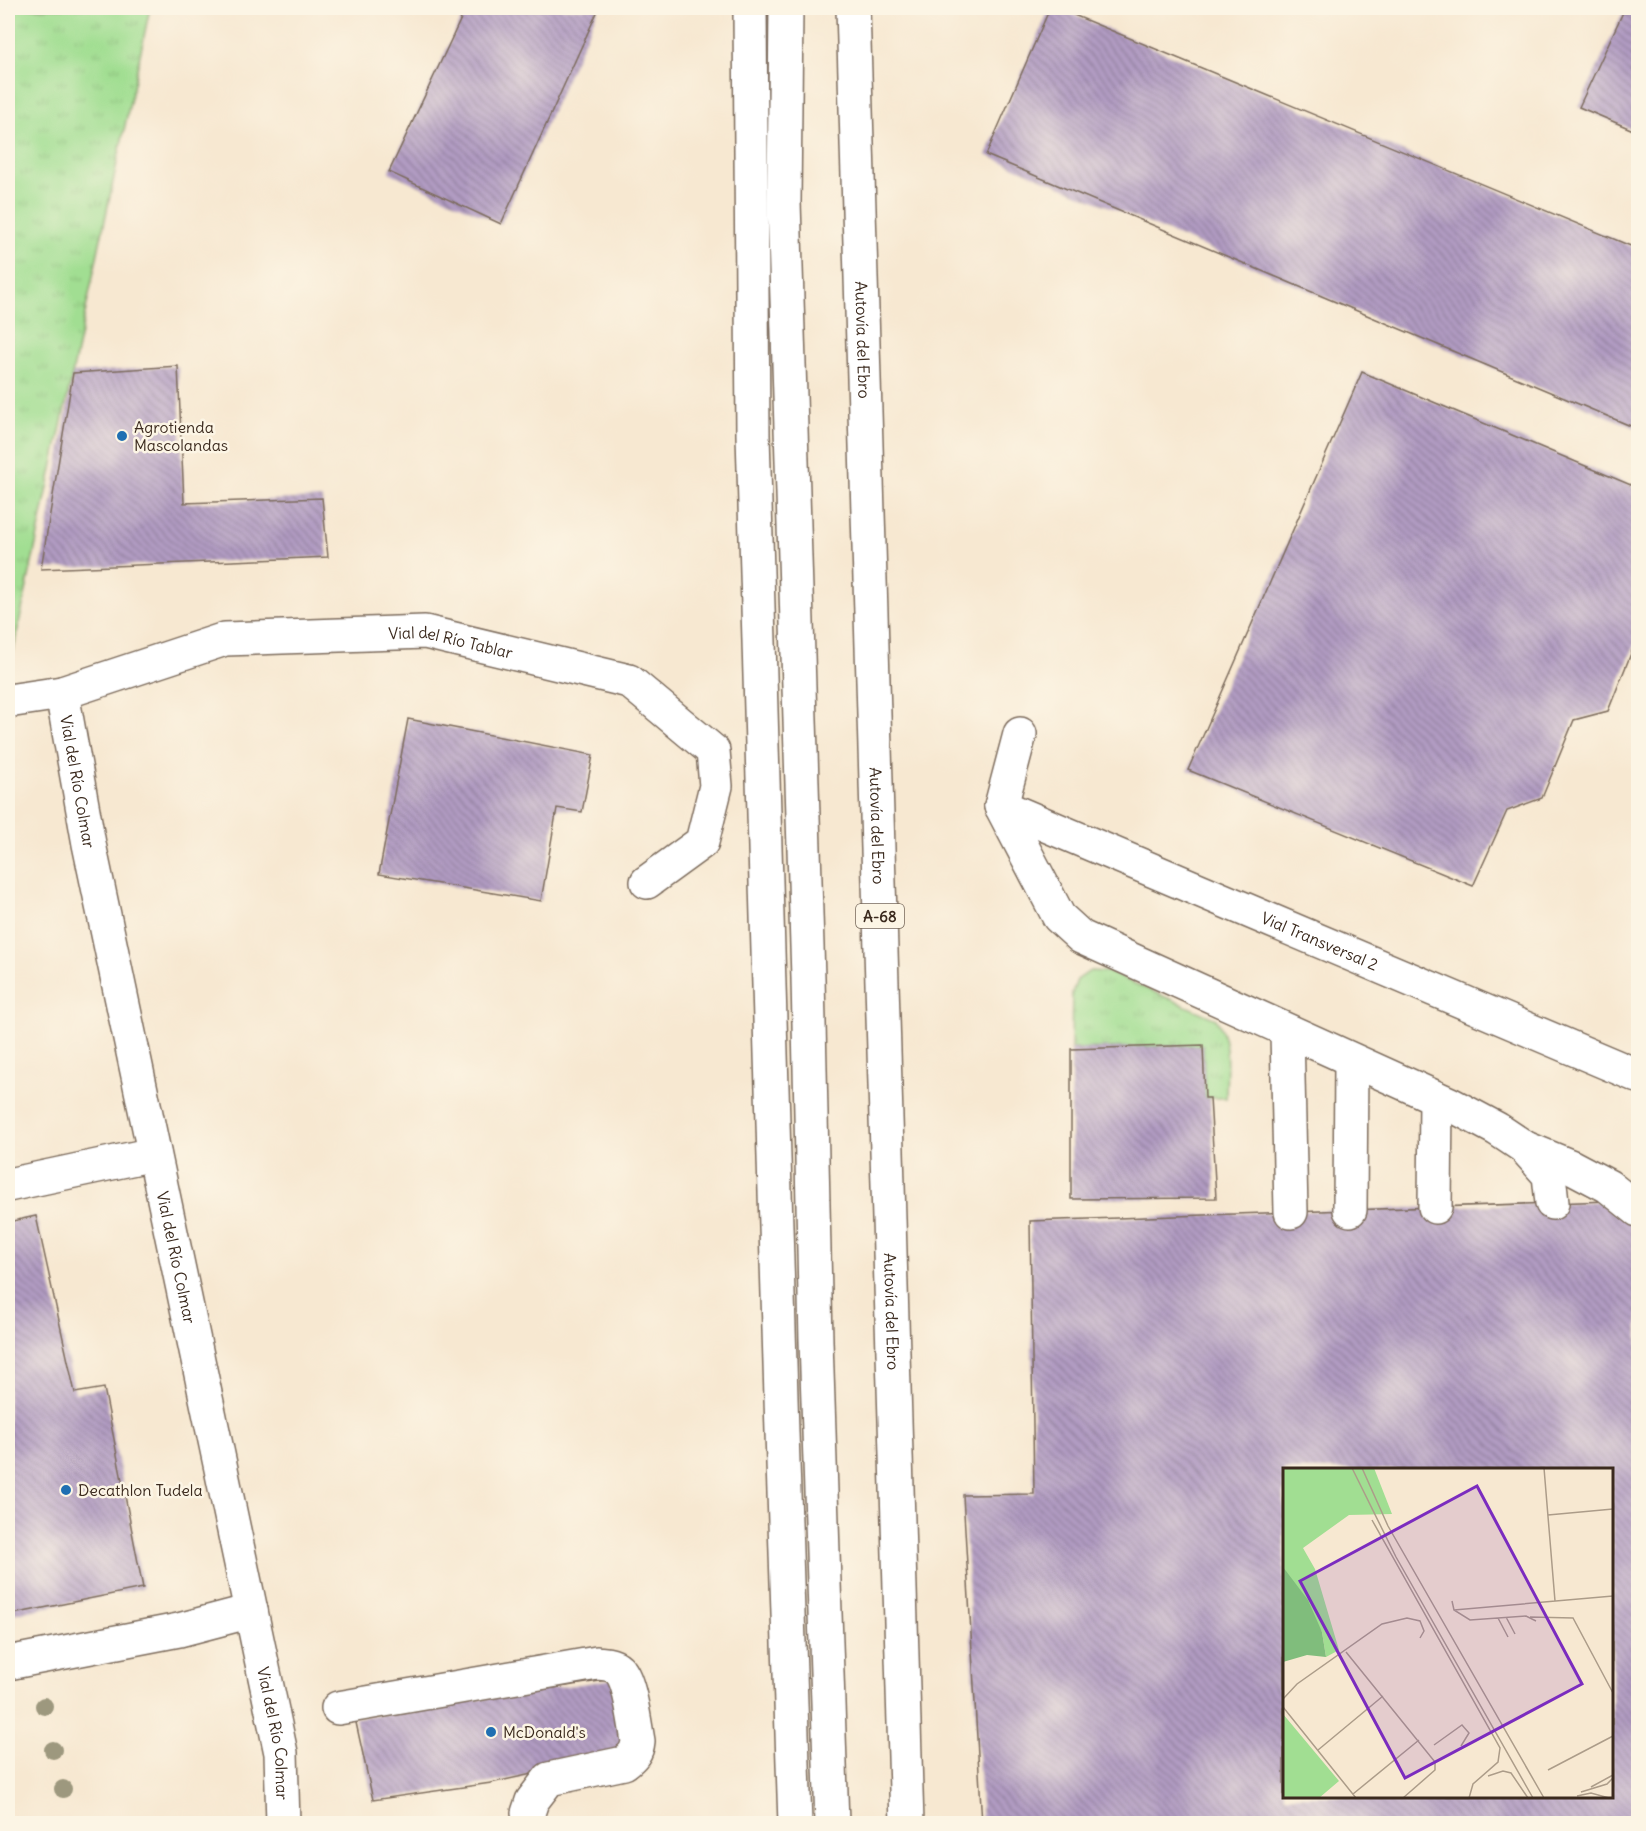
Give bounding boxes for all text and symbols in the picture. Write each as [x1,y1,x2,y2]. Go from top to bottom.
street label: Autovía del Ebro [851,281,875,399]
place label: Agrotienda Mascolandas [134,417,228,455]
marker: Agrotienda Mascolandas [115,429,129,443]
street label: Vial del Río Tablar [388,622,515,663]
street label: Vial del Río Colmar [56,713,100,850]
street label: Autovía del Ebro [866,767,889,885]
road number: A-68 [856,904,904,928]
street label: Vial Transversal 2 [1258,907,1381,975]
street label: Vial del Río Colmar [153,1189,200,1326]
street label: Autovía del Ebro [880,1252,903,1370]
inset map [1283,1468,1613,1798]
place label: Decathlon Tudela [78,1480,203,1500]
marker: Decathlon Tudela [59,1483,73,1497]
street label: Vial del Río Colmar [253,1665,292,1801]
place label: McDonald's [503,1722,586,1742]
marker: McDonald's [484,1725,498,1739]

